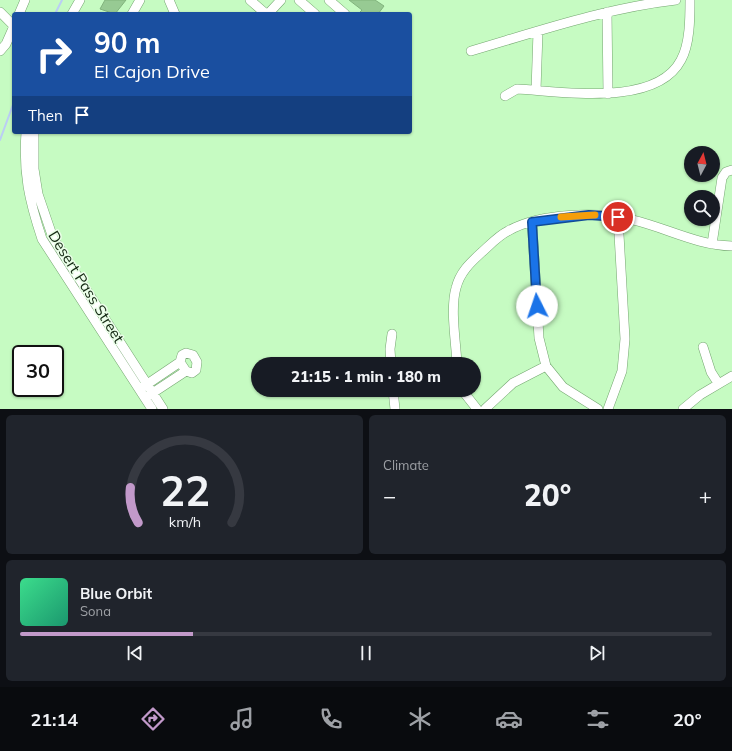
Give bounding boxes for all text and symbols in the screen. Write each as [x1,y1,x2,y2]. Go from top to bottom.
text: 90 m [94,25,160,60]
icon: right [28,28,80,80]
text: El Cajon Drive [94,60,210,83]
icon: arrive [71,104,93,126]
text: Then [28,106,63,125]
north arrow [684,146,720,182]
map controls [684,146,720,226]
button: search [684,190,720,226]
pin [601,200,635,234]
icon: arrive [607,206,629,228]
street label: Desert Pass Street [44,227,129,346]
position arrow [516,285,558,327]
speed limit sign: 30 [12,345,64,397]
text: 21:15 · 1 min · 180 m [291,367,441,386]
text: Climate [383,457,429,473]
text: 22 [160,463,209,515]
text: 20° [524,476,571,514]
text: − [383,482,396,510]
text: + [699,482,712,510]
text: km/h [168,512,201,530]
text: Blue Orbit [80,584,152,603]
text: Sona [80,603,111,619]
icon: previous [124,642,146,664]
icon: pause [355,642,377,664]
icon: next [586,642,608,664]
icon: directions [139,705,167,733]
icon: music [228,705,256,733]
icon: phone [317,705,345,733]
icon: climate [406,705,434,733]
icon: car [495,705,523,733]
icon: filters [584,705,612,733]
text: 21:14 [30,708,78,731]
text: 20° [673,708,701,731]

